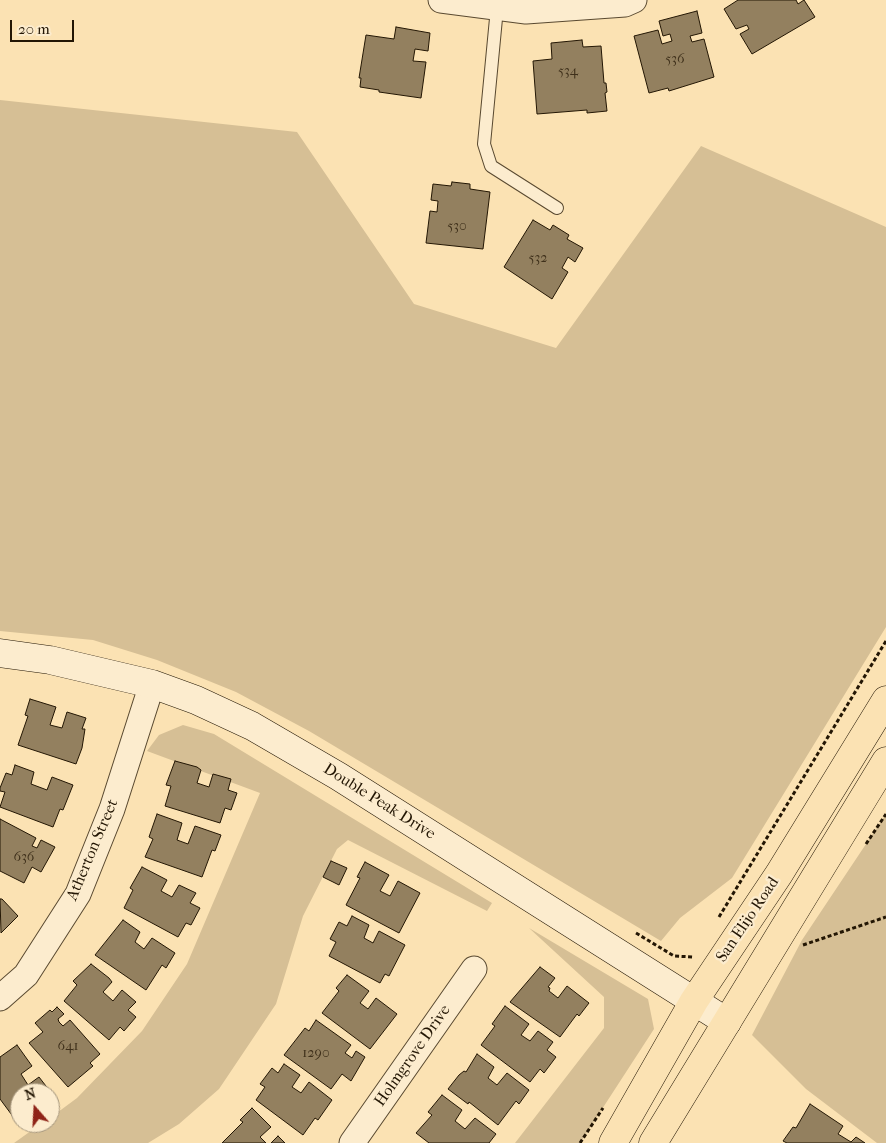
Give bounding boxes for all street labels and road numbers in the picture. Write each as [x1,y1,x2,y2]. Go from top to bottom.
street label: Double Peak Drive [319,760,439,844]
street label: Atherton Street [63,796,123,904]
street label: San Elijo Road [713,874,783,966]
street label: Holmgrove Drive [371,1002,455,1110]

